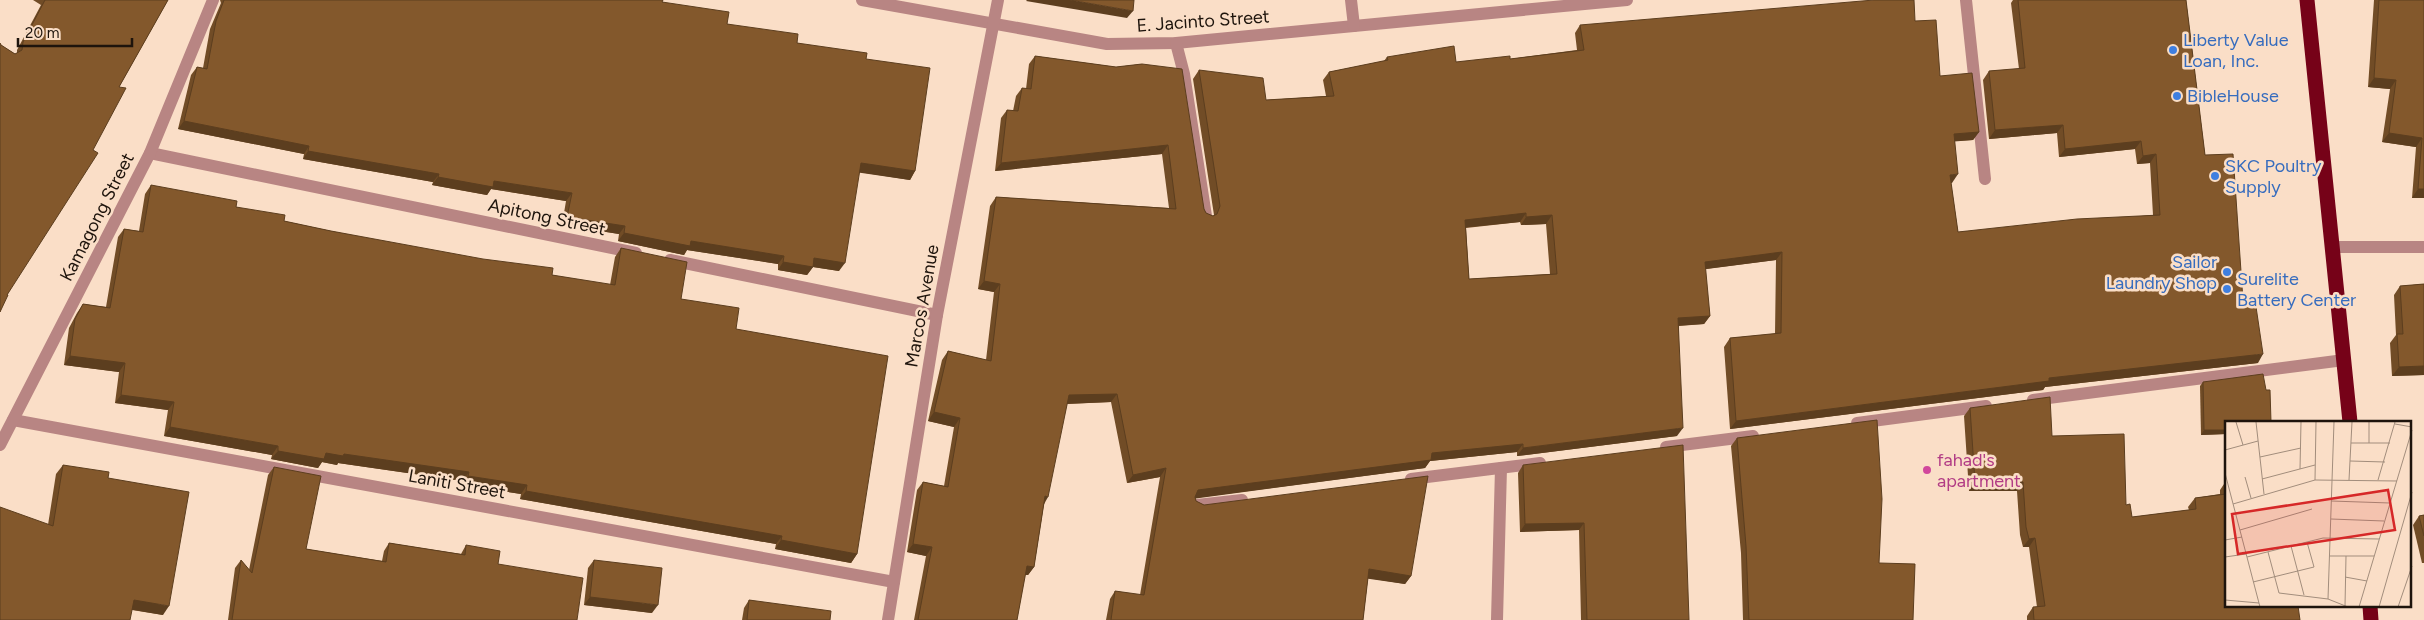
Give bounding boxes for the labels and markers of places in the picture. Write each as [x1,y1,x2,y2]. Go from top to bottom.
place label: Liberty Value Loan, Inc. [2183,29,2289,72]
marker: Liberty Value Loan, Inc. [2167,44,2179,56]
place label: BibleHouse [2187,85,2279,107]
marker: BibleHouse [2171,90,2183,102]
place label: SKC Poultry Supply [2225,155,2322,198]
marker: SKC Poultry Supply [2209,170,2221,182]
place label: Sailor Laundry Shop [2106,251,2217,294]
marker: Sailor Laundry Shop [2221,266,2233,278]
place label: Surelite Battery Center [2237,268,2356,311]
marker: Surelite Battery Center [2221,283,2233,295]
place label: fahad's apartment [1937,449,2021,492]
marker: fahad's apartment [1921,464,1933,476]

